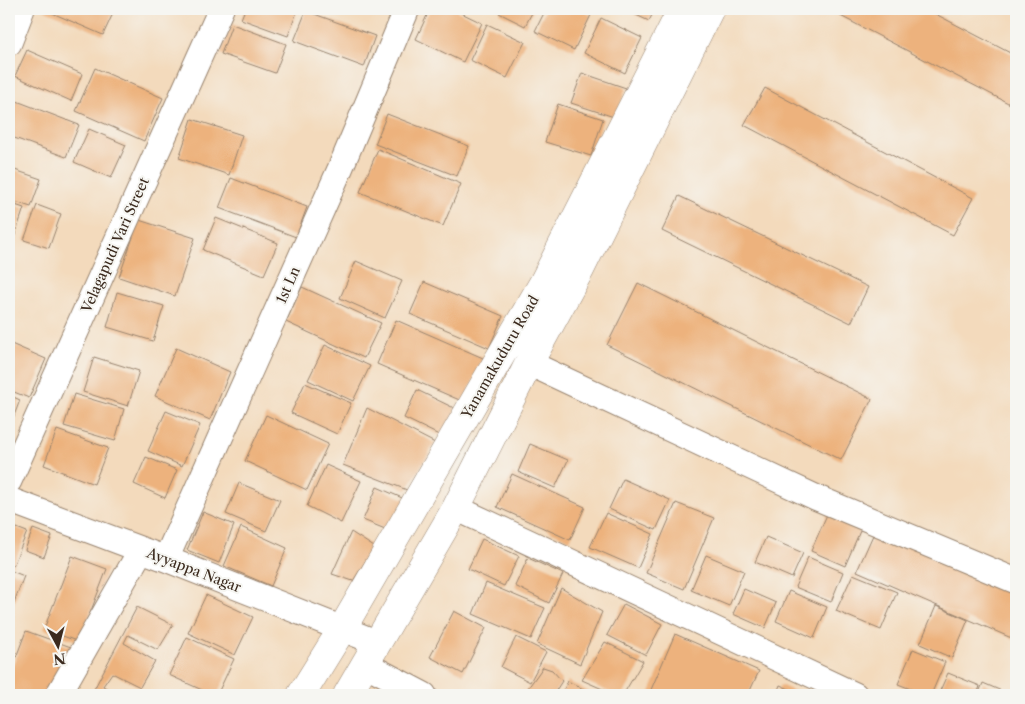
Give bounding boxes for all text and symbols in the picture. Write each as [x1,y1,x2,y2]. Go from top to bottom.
street label: Velagapudi Vari Street [77,175,153,316]
street label: 1st Ln [272,264,304,306]
street label: Yanamakuduru Road [457,292,543,423]
street label: Ayyappa Nagar [143,543,244,596]
north arrow [32,622,82,672]
text: N [52,649,67,669]

